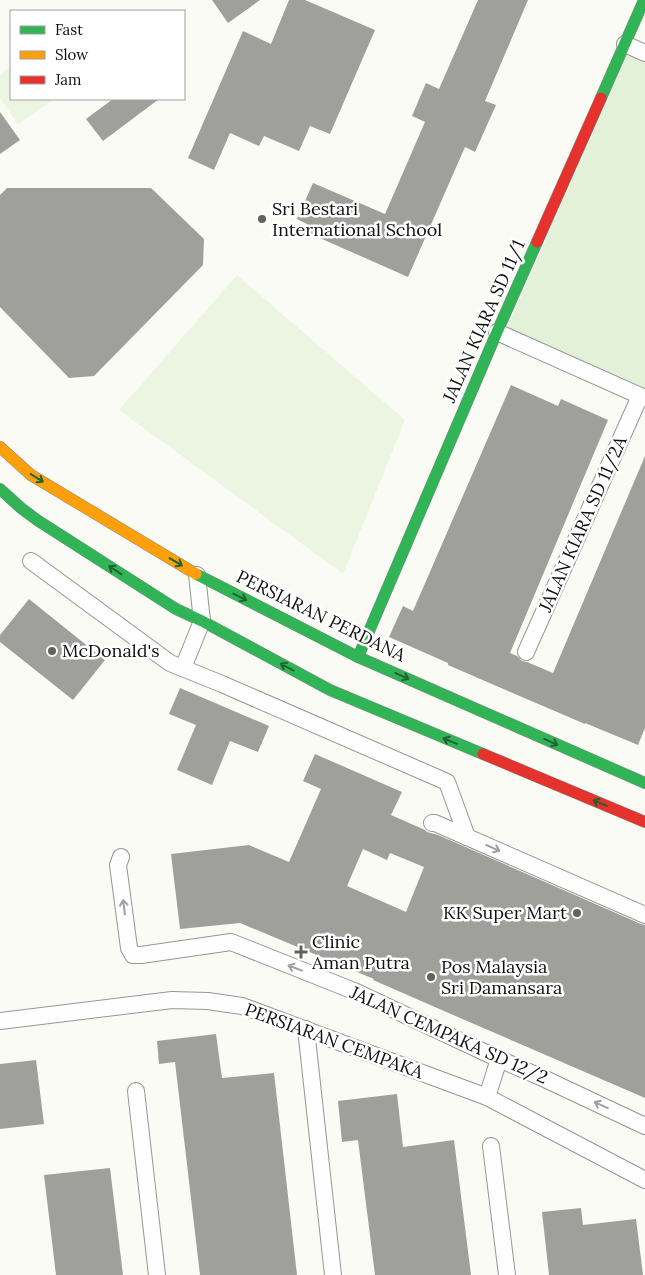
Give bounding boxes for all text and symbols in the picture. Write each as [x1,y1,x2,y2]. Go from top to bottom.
legend [10,10,185,100]
text: Fast [55,20,83,39]
text: Slow [55,45,88,64]
text: Jam [54,70,82,89]
place label: Sri Bestari International School [272,197,442,241]
marker: Sri Bestari International School [256,213,268,225]
street label: JALAN KIARA SD 11/1 [437,236,530,407]
street label: JALAN KIARA SD 11/2A [533,432,632,616]
one-way arrow [30,474,44,484]
one-way arrow [169,558,183,568]
one-way arrow [108,565,122,575]
street label: PERSIARAN PERDANA [233,565,410,667]
one-way arrow [233,592,248,602]
place label: McDonald's [62,639,160,662]
marker: McDonald's [46,645,58,657]
one-way arrow [279,662,294,672]
one-way arrow [394,672,409,682]
one-way arrow [443,735,458,745]
one-way arrow [543,737,558,747]
one-way arrow [593,798,608,808]
one-way arrow [485,844,500,854]
one-way arrow [119,900,129,916]
place label: KK Super Mart [443,901,567,924]
marker: KK Super Mart [571,907,583,919]
place label: Clinic Aman Putra [311,930,410,974]
marker: Clinic Aman Putra [294,945,308,959]
place label: Pos Malaysia Sri Damansara [441,955,562,999]
one-way arrow [288,963,303,972]
marker: Pos Malaysia Sri Damansara [425,971,437,983]
street label: JALAN CEMPAKA SD 12/2 [346,980,552,1089]
street label: PERSIARAN CEMPAKA [242,998,427,1084]
one-way arrow [594,1100,609,1109]

